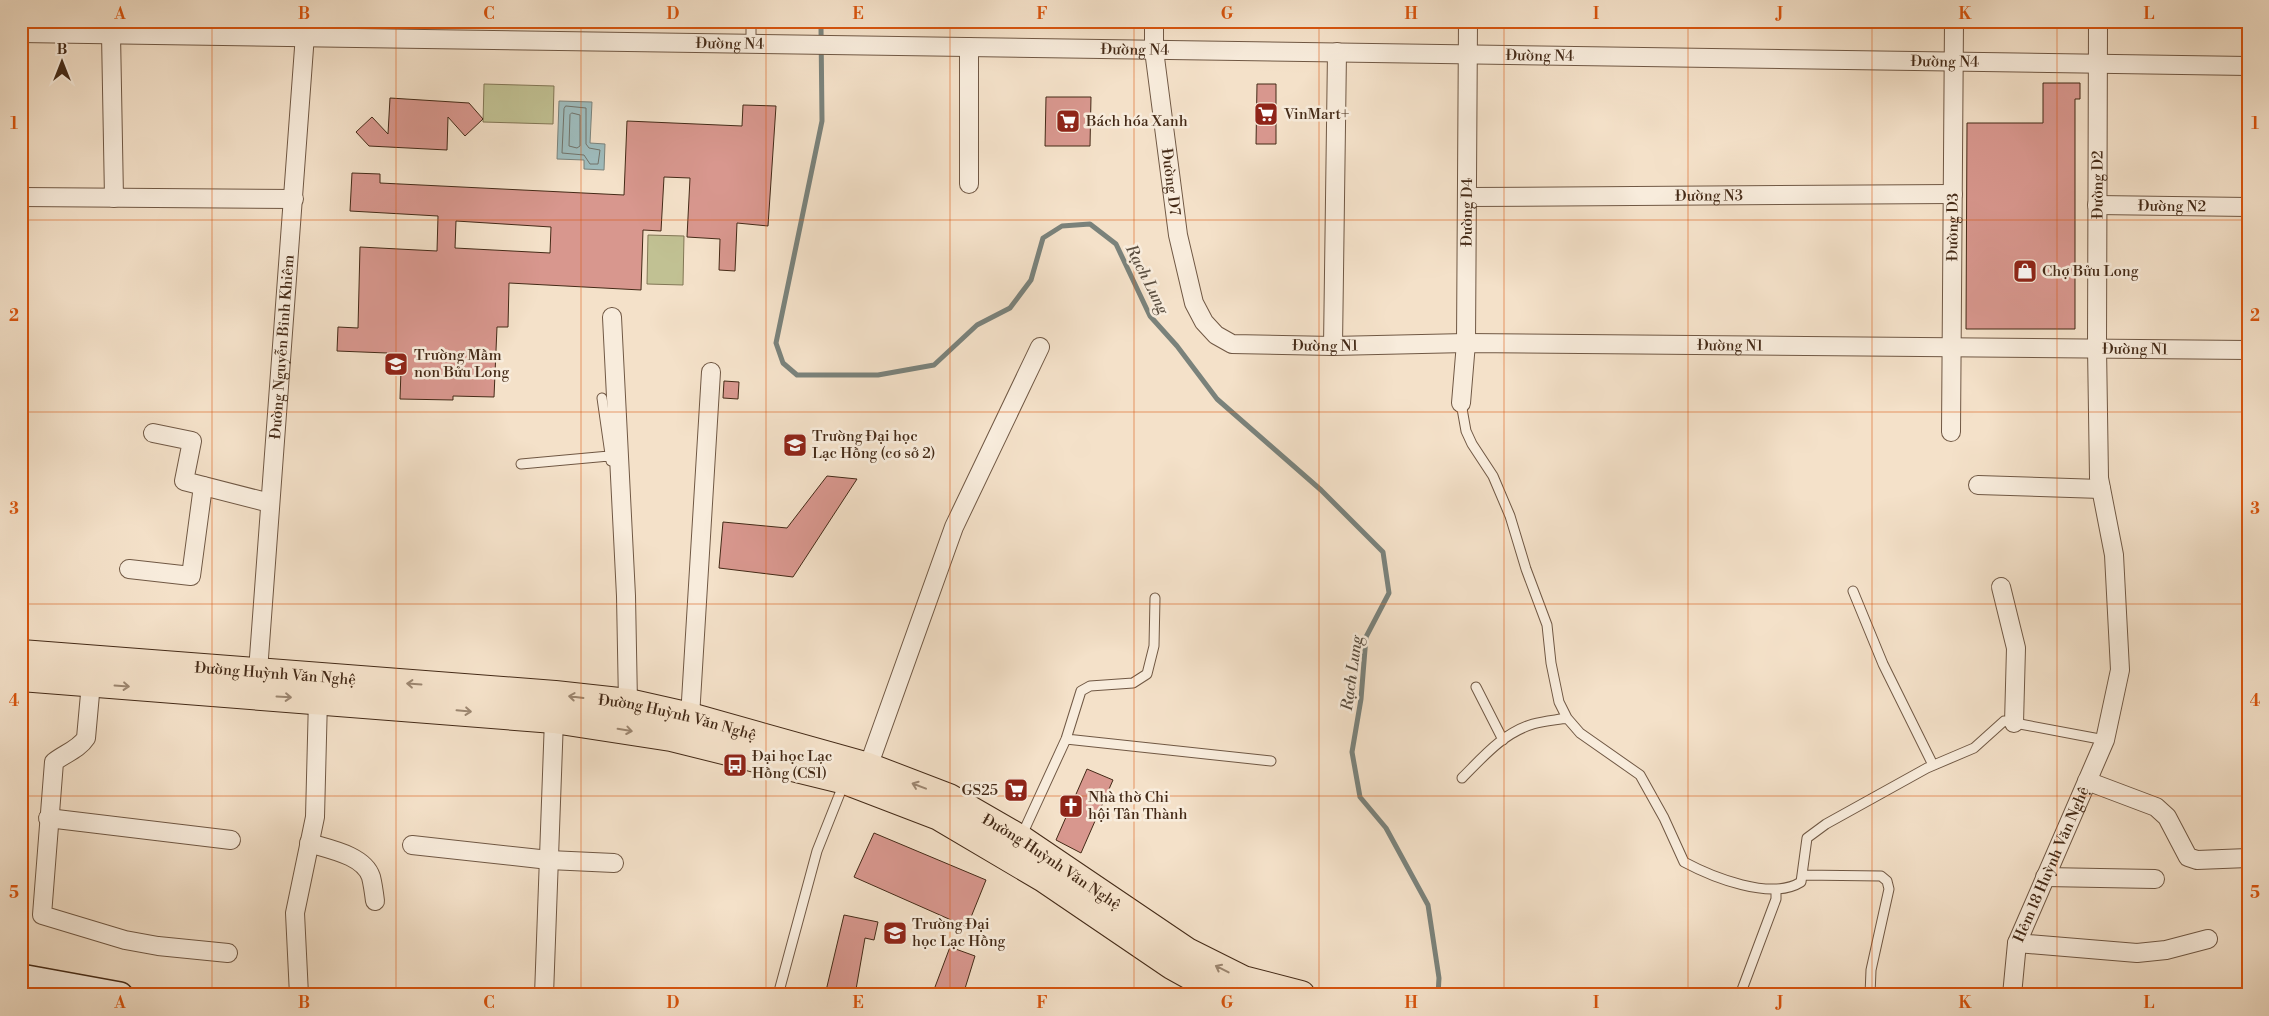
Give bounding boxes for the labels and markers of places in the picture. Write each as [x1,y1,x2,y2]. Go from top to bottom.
supermarket icon: VinMart+ [1253,101,1279,127]
place label: VinMart+ [1283,105,1350,124]
supermarket icon: Bách hóa Xanh [1055,108,1081,134]
place label: Bách hóa Xanh [1085,112,1188,131]
shop icon: Chợ Bửu Long [2012,258,2038,284]
place label: Chợ Bửu Long [2042,262,2139,281]
place label: Trường Mầm non Bửu Long [414,346,509,382]
school or university icon: Trường Mầm non Bửu Long [383,351,409,377]
place label: Trường Đại học Lạc Hồng (cơ sở 2) [812,427,935,463]
school or university icon: Trường Đại học Lạc Hồng (cơ sở 2) [782,432,808,458]
place label: Đại học Lạc Hồng (CS1) [752,747,832,783]
bus stop icon: Đại học Lạc Hồng (CS1) [722,752,748,778]
supermarket icon: GS25 [1003,777,1029,803]
place label: GS25 [962,781,998,800]
place label: Nhà thờ Chi hội Tân Thành [1088,788,1187,824]
church icon: Nhà thờ Chi hội Tân Thành [1058,793,1084,819]
place label: Trường Đại học Lạc Hồng [912,915,1006,951]
school or university icon: Trường Đại học Lạc Hồng [882,920,908,946]

